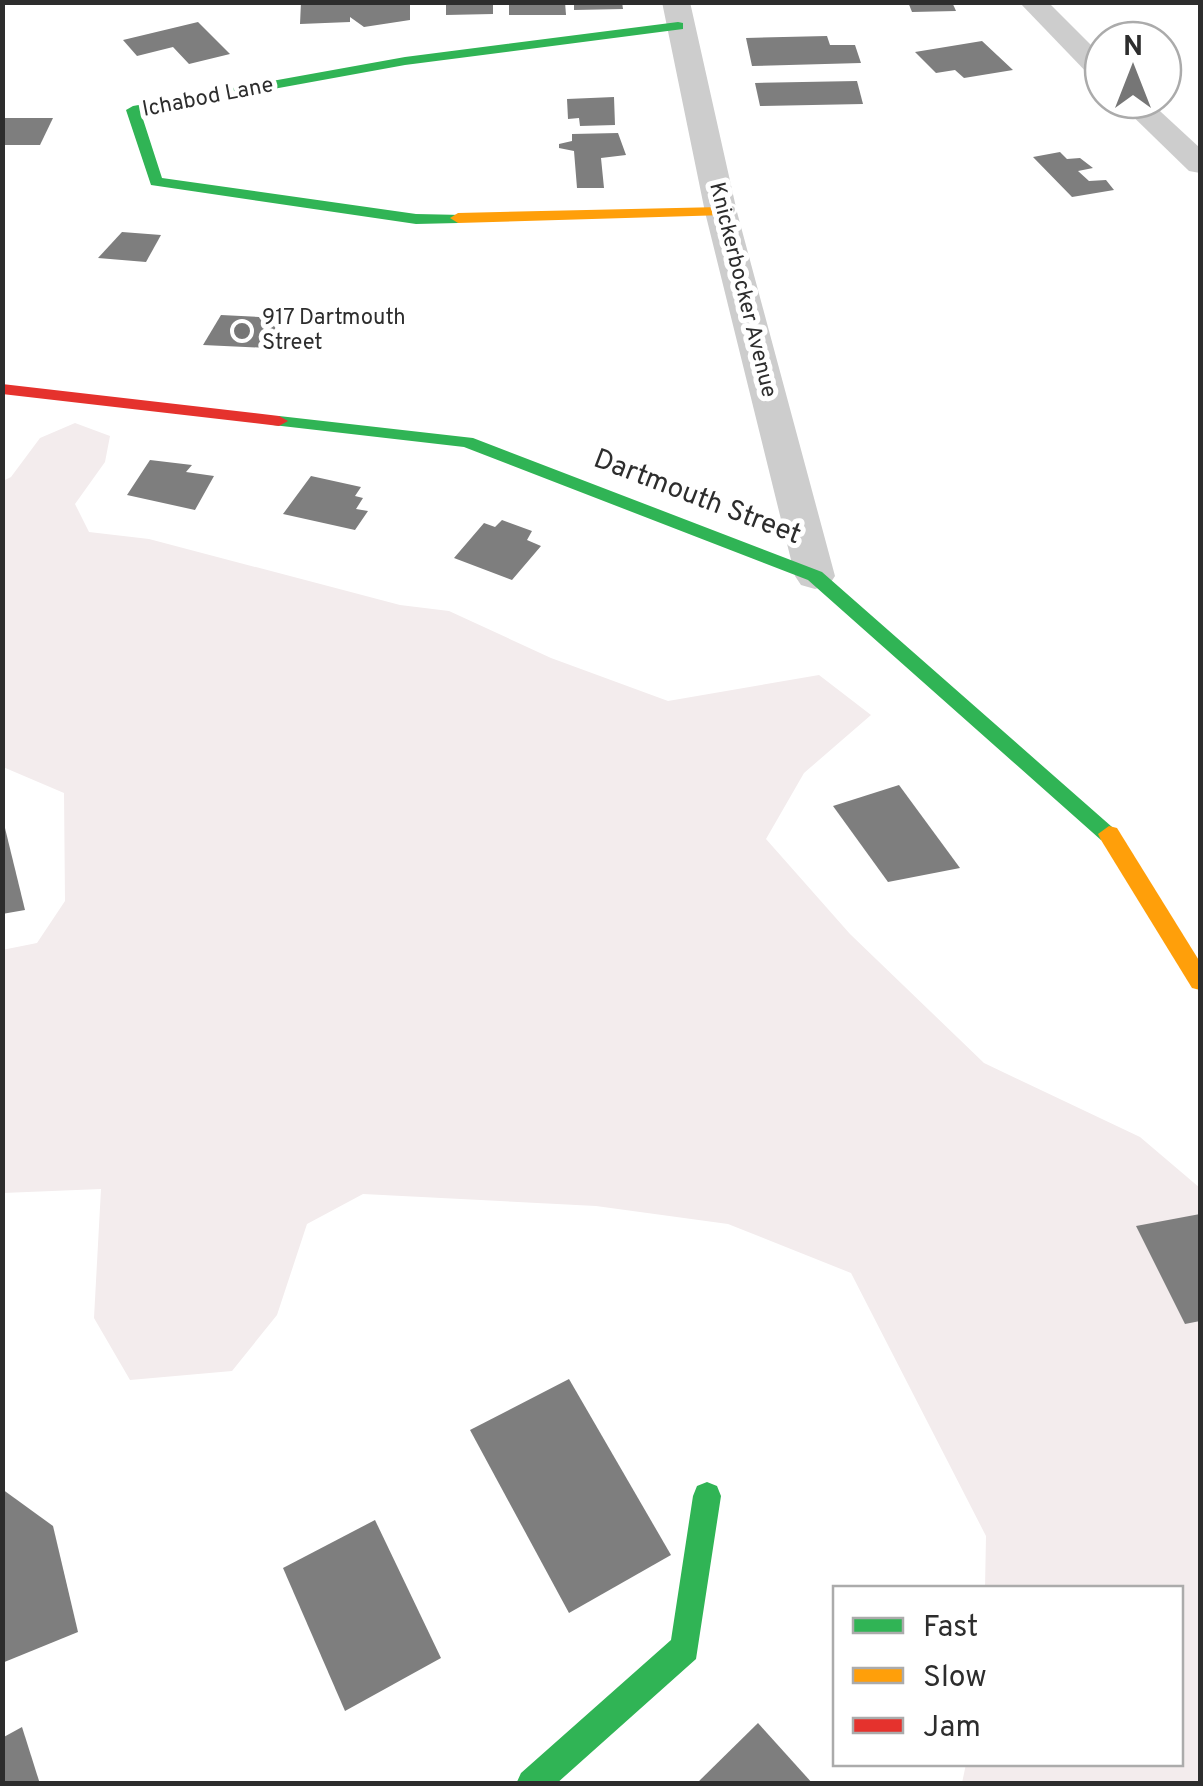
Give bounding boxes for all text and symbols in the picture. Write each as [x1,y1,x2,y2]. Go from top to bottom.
north arrow [1083,20,1183,120]
text: N [1123,30,1143,66]
street label: Ichabod Lane [140,72,276,124]
street label: Knickerbocker Avenue [702,180,782,400]
place label: 917 Dartmouth Street [262,305,406,357]
marker: 917 Dartmouth Street [231,320,253,342]
street label: Dartmouth Street [588,442,806,554]
legend [833,1586,1183,1766]
text: Fast [923,1610,978,1647]
text: Slow [923,1660,987,1697]
text: Jam [923,1710,981,1747]

